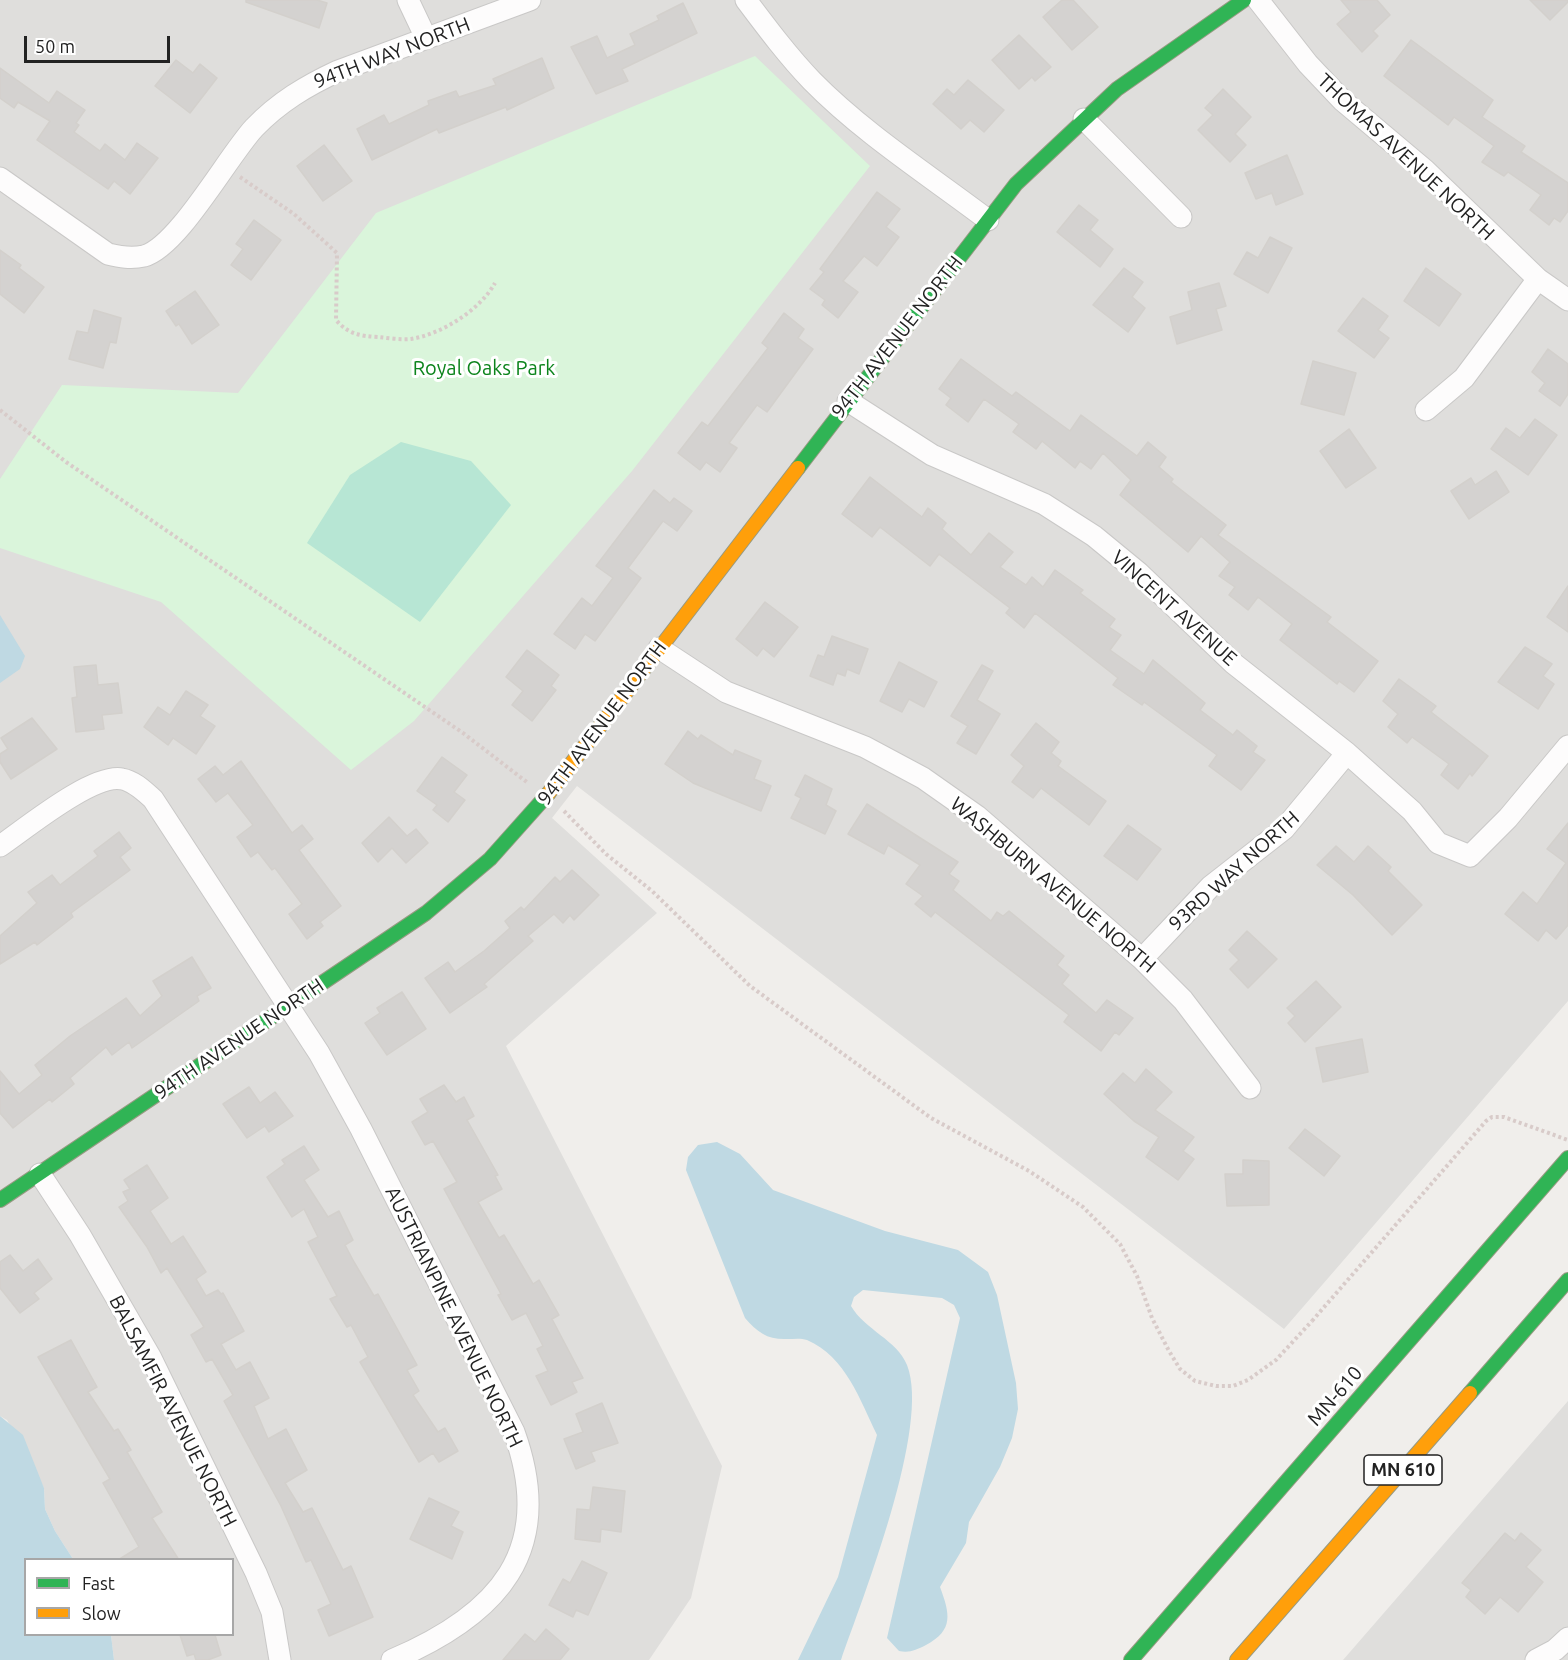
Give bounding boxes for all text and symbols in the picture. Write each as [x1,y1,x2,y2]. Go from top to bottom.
street label: 94TH WAY NORTH [310,12,474,94]
scale bar [27,24,172,62]
text: 50 m [35,36,75,56]
street label: THOMAS AVENUE NORTH [1313,69,1499,245]
street label: 94TH AVENUE NORTH [826,251,968,423]
park label: Royal Oaks Park [413,356,555,380]
street label: VINCENT AVENUE [1106,545,1242,671]
street label: 94TH AVENUE NORTH [532,636,672,810]
street label: WASHBURN AVENUE NORTH [945,792,1161,978]
street label: 93RD WAY NORTH [1164,806,1304,936]
street label: 94TH AVENUE NORTH [150,973,328,1105]
street label: AUSTRIANPINE AVENUE NORTH [380,1183,528,1451]
street label: BALSAMFIR AVENUE NORTH [104,1291,242,1531]
street label: MN-610 [1303,1361,1367,1431]
road number: MN 610 [1364,1455,1442,1485]
legend [24,1558,234,1636]
text: Fast [82,1573,115,1593]
text: Slow [82,1603,121,1623]

